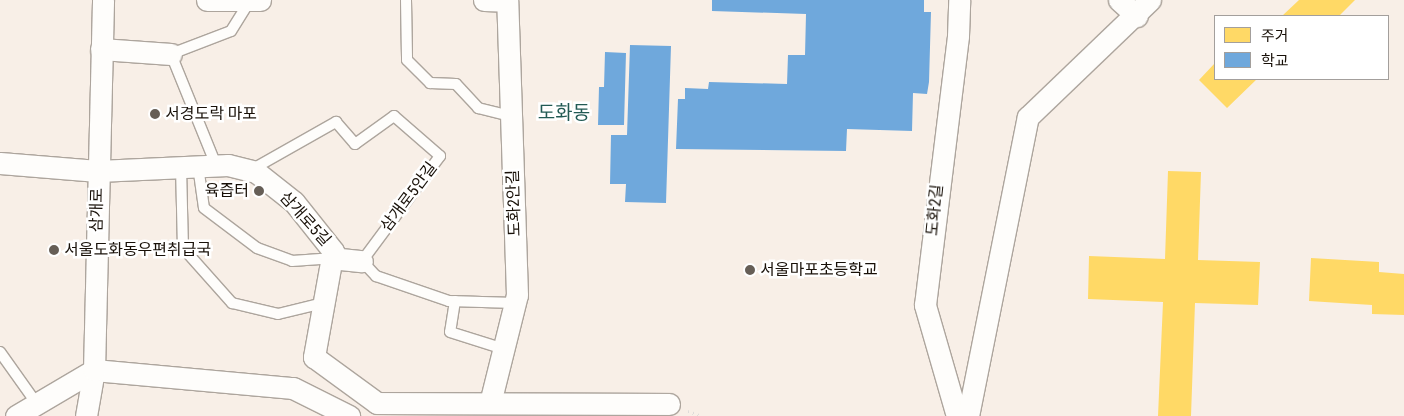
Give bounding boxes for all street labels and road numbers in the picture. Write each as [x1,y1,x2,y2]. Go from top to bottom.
street label: 삼개로5안길 [377,159,441,235]
street label: 도화2안길 [503,169,525,237]
street label: 도화2길 [923,183,947,237]
street label: 삼개로 [87,188,107,232]
street label: 삼개로5길 [276,188,334,250]

